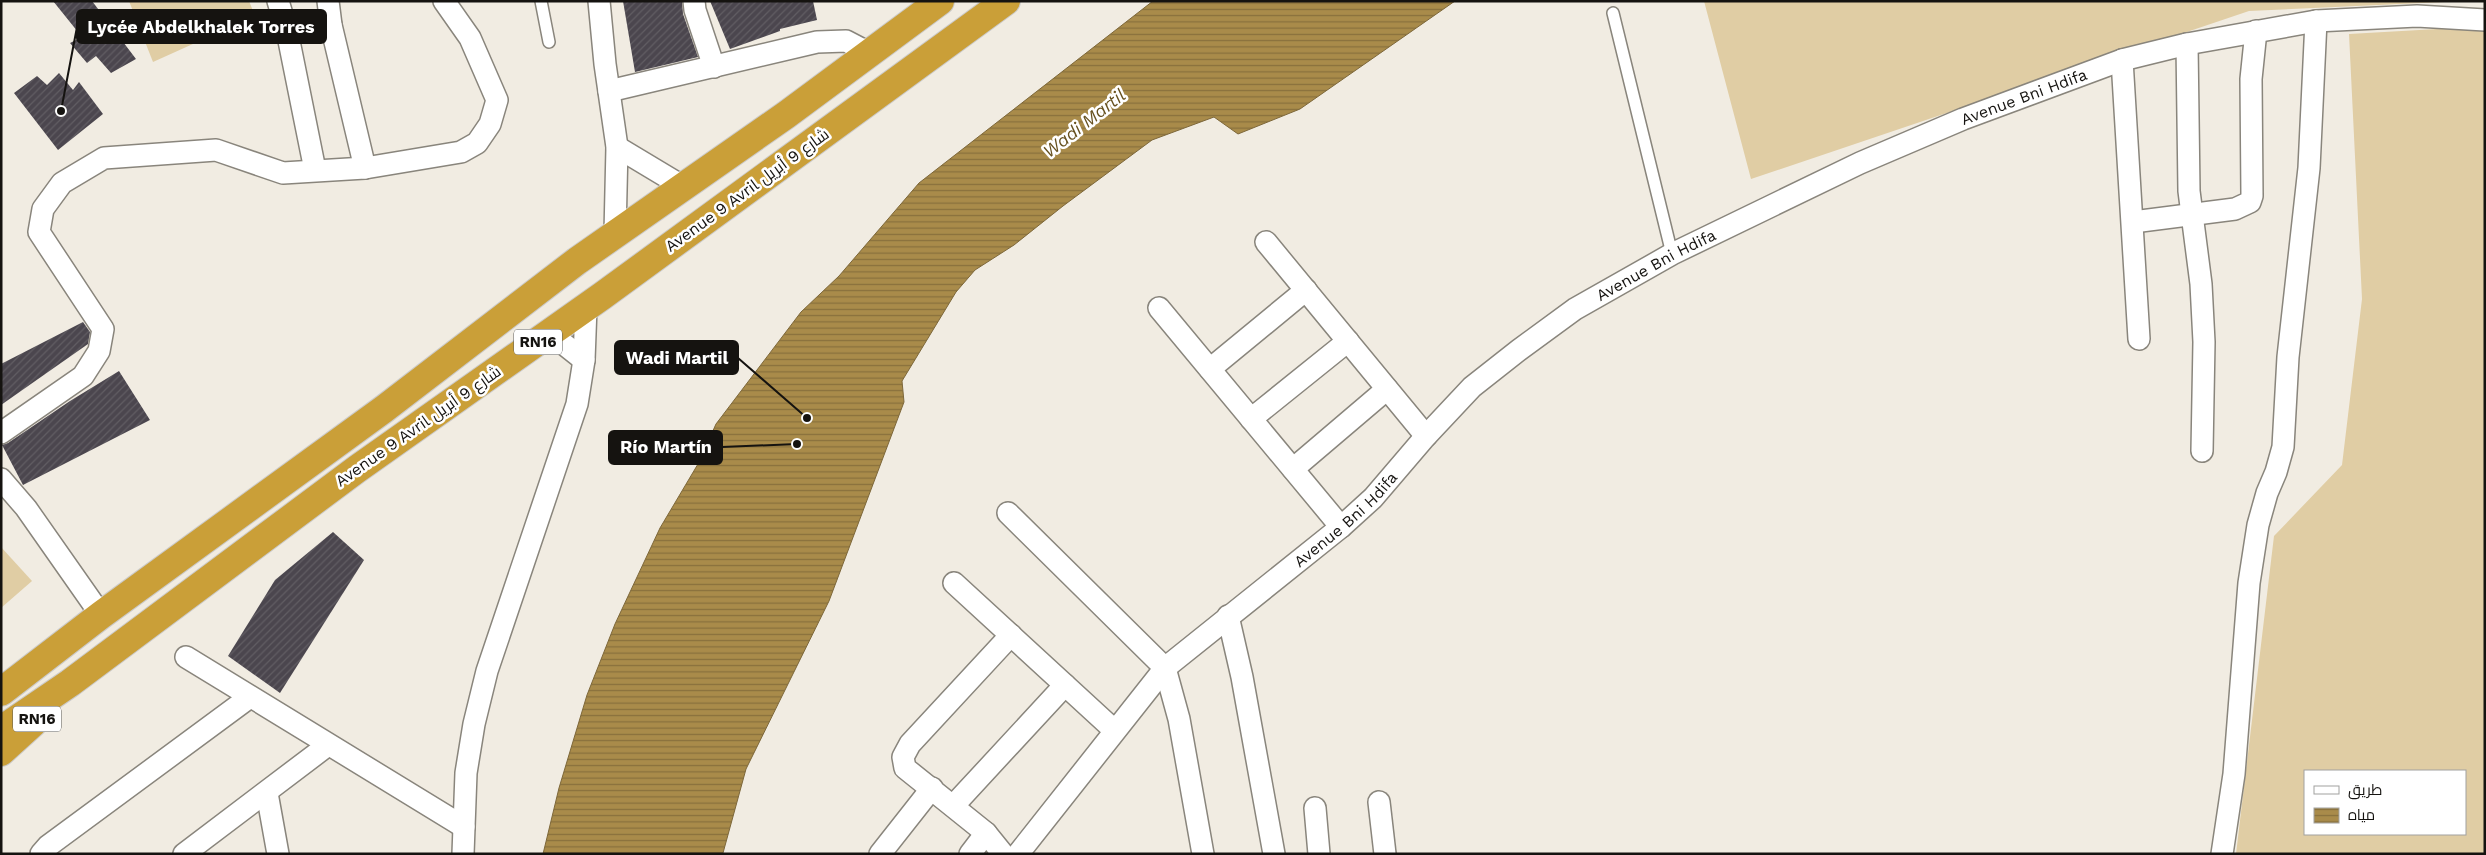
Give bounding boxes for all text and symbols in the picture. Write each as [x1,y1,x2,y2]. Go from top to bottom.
callout: Lycée Abdelkhalek Torres [77,10,326,43]
text: Lycée Abdelkhalek Torres [87,16,315,37]
street label: Avenue Bni Hdifa [1958,64,2089,128]
water label: Wadi Martil [1039,84,1129,162]
street label: Avenue 9 Avril شارع 9 أبريل [661,124,834,257]
street label: Avenue Bni Hdifa [1593,225,1719,305]
road number: RN16 [514,330,562,354]
callout: Wadi Martil [615,341,738,374]
text: Wadi Martil [626,347,728,368]
street label: Avenue 9 Avril شارع 9 أبريل [332,362,506,492]
callout: Río Martín [609,431,722,464]
text: Río Martín [620,436,712,457]
street label: Avenue Bni Hdifa [1290,468,1401,571]
road number: RN16 [13,706,61,732]
legend [2304,770,2466,835]
text: طريق [2348,781,2382,800]
text: مياه [2348,806,2375,824]

